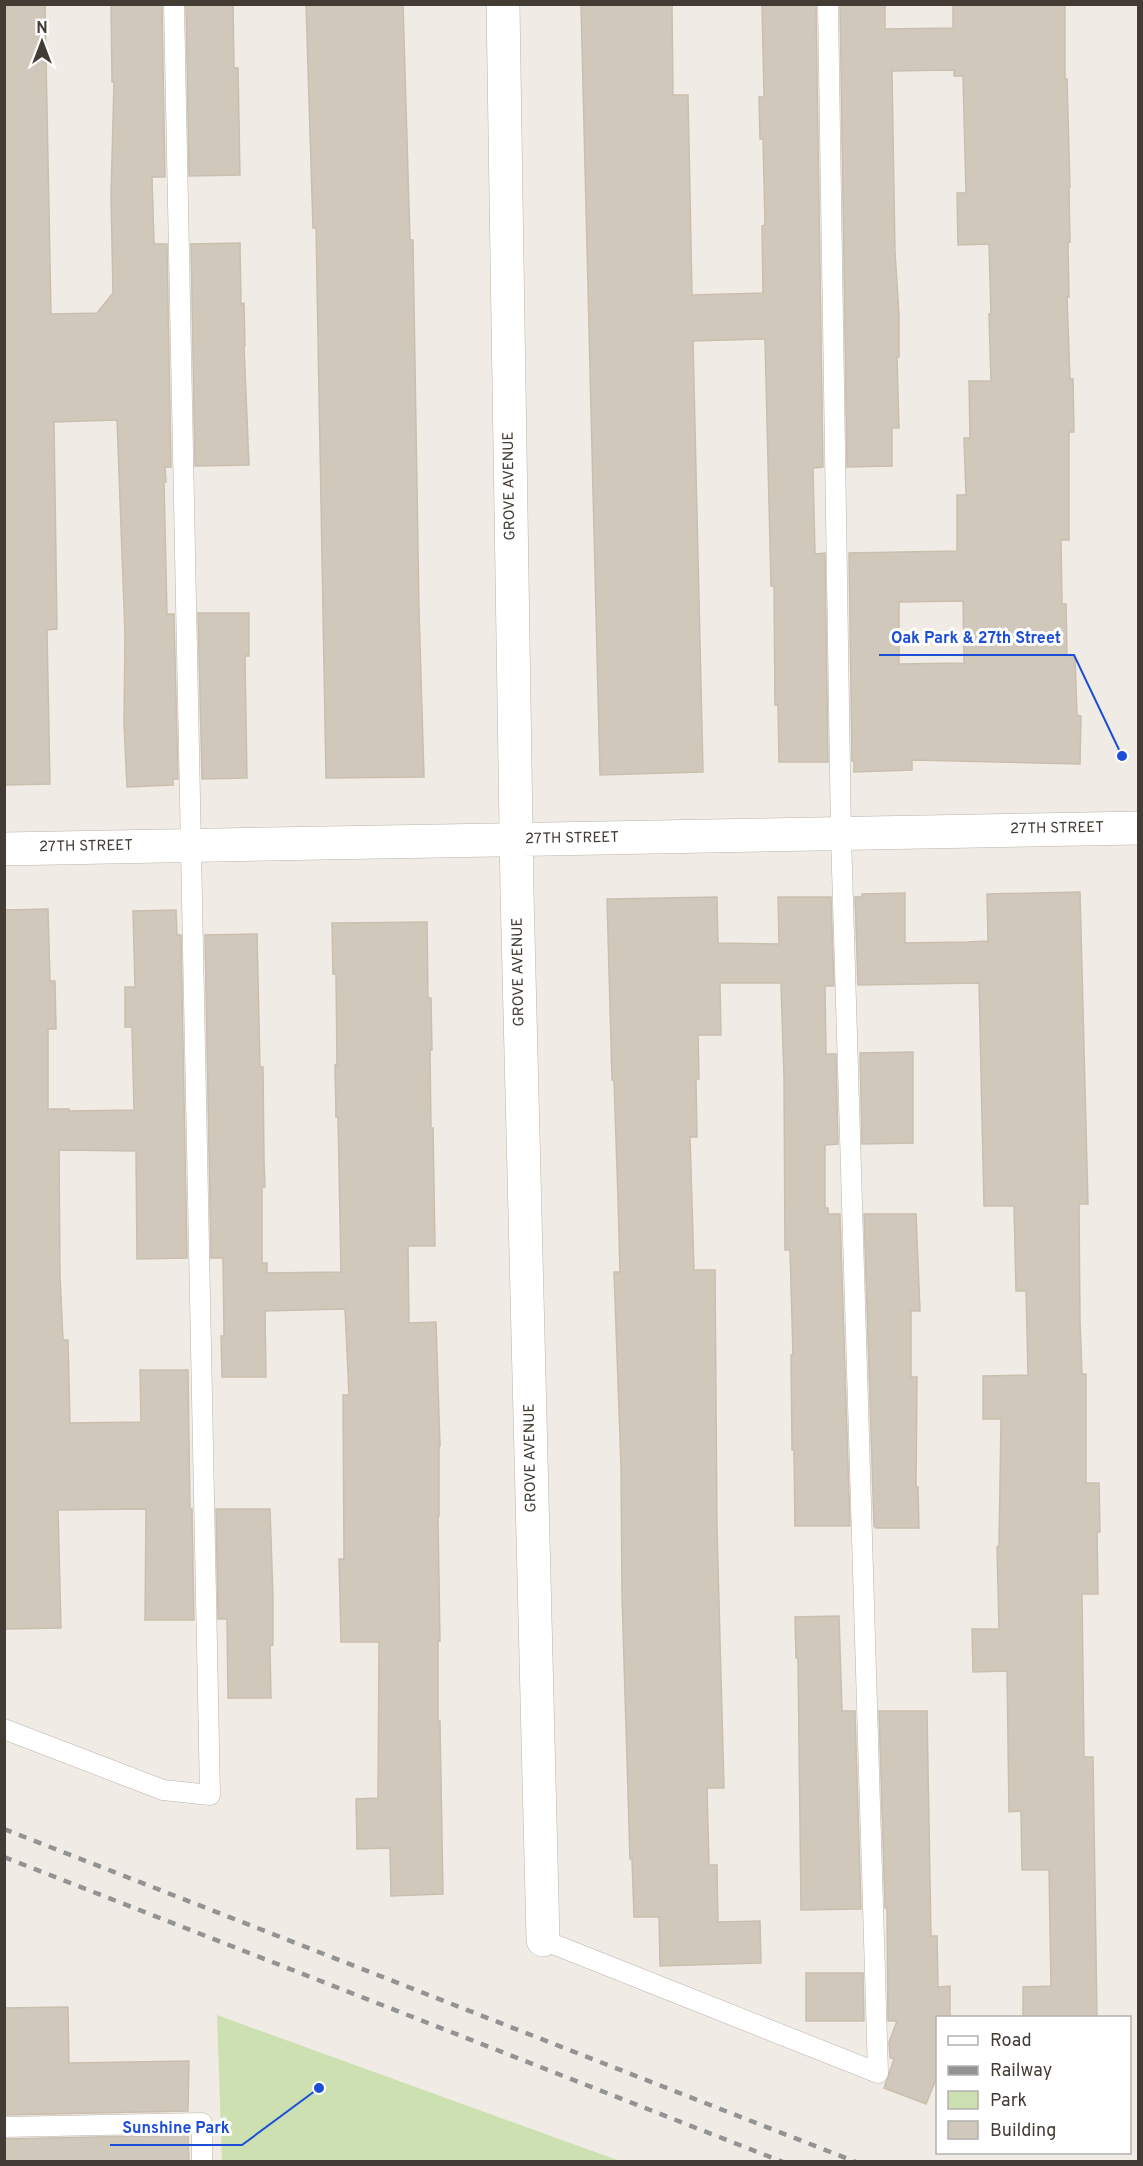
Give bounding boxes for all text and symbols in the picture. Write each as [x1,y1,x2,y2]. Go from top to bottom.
north arrow [12,12,72,72]
text: N [36,19,48,39]
street label: GROVE AVENUE [500,431,520,541]
callout: Oak Park & 27th Street [879,621,1074,655]
text: Oak Park & 27th Street [891,629,1061,649]
street label: 27TH STREET [1010,819,1104,839]
street label: 27TH STREET [525,829,619,849]
street label: 27TH STREET [39,837,133,857]
street label: GROVE AVENUE [509,917,529,1027]
street label: GROVE AVENUE [521,1403,541,1513]
legend [936,2016,1131,2154]
text: Road [990,2030,1032,2053]
text: Railway [990,2060,1052,2083]
text: Park [990,2090,1027,2113]
callout: Sunshine Park [110,2111,242,2145]
text: Sunshine Park [122,2119,230,2139]
text: Building [990,2120,1056,2143]

